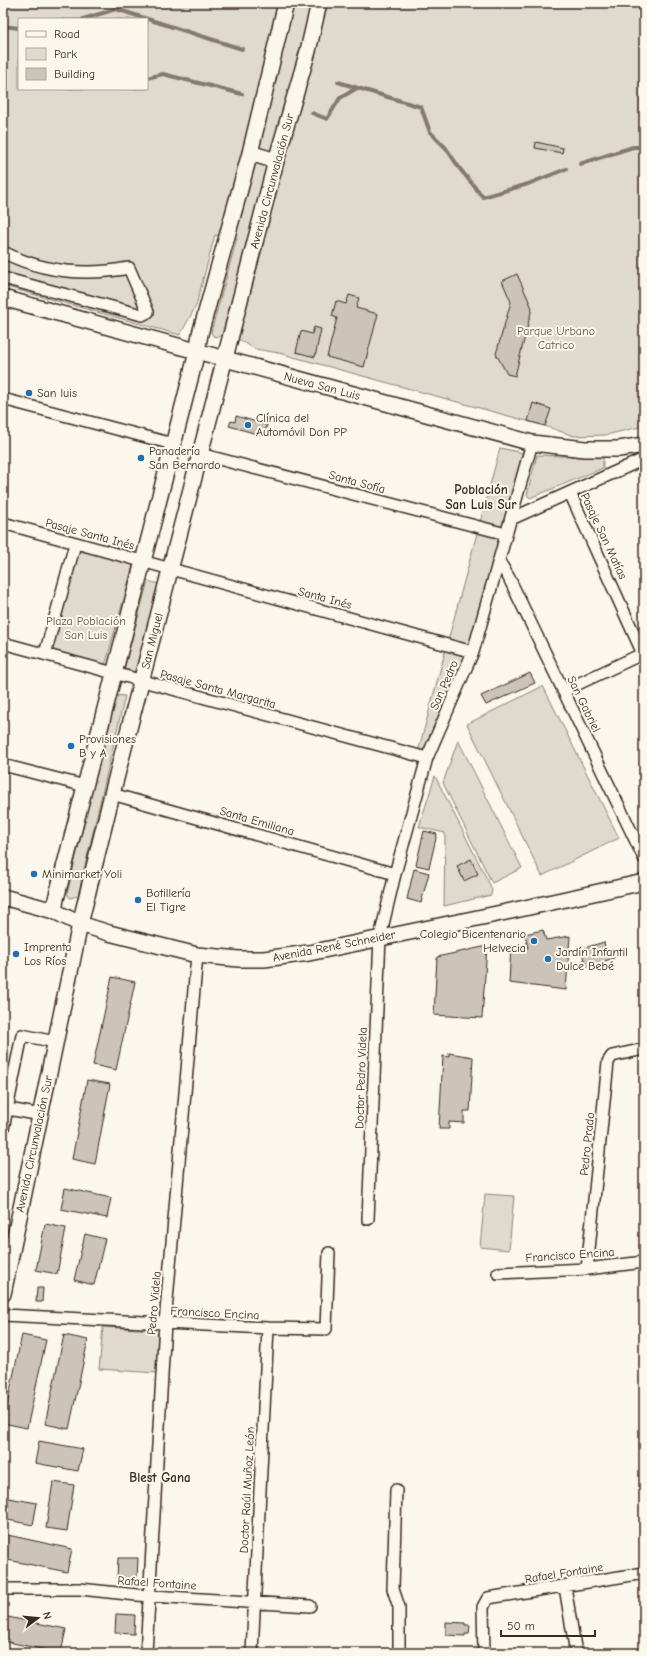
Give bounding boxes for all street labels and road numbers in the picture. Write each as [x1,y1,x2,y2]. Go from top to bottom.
street label: Avenida Circunvalación Sur [247,112,297,250]
street label: Nueva San Luis [282,369,362,403]
street label: Santa Sofía [327,468,387,496]
street label: Pasaje San Matías [578,491,630,581]
street label: Pasaje Santa Inés [44,515,136,553]
street label: Santa Inés [297,584,353,612]
street label: San Miguel [138,611,166,671]
street label: San Pedro [427,658,461,712]
street label: Pasaje Santa Margarita [159,667,277,711]
street label: San Gabriel [564,674,604,734]
street label: Santa Emiliana [218,804,296,838]
street label: Avenida René Schneider [271,927,397,965]
street label: Doctor Pedro Videla [352,1027,370,1129]
street label: Avenida Circunvalación Sur [13,1074,55,1214]
street label: Pedro Prado [577,1112,597,1176]
street label: Francisco Encina [525,1245,615,1265]
street label: Pedro Videla [144,1271,164,1335]
street label: Francisco Encina [170,1304,260,1322]
street label: Doctor Raúl Muñoz León [237,1426,257,1554]
street label: Rafael Fontaine [524,1560,604,1586]
street label: Rafael Fontaine [117,1573,197,1593]

